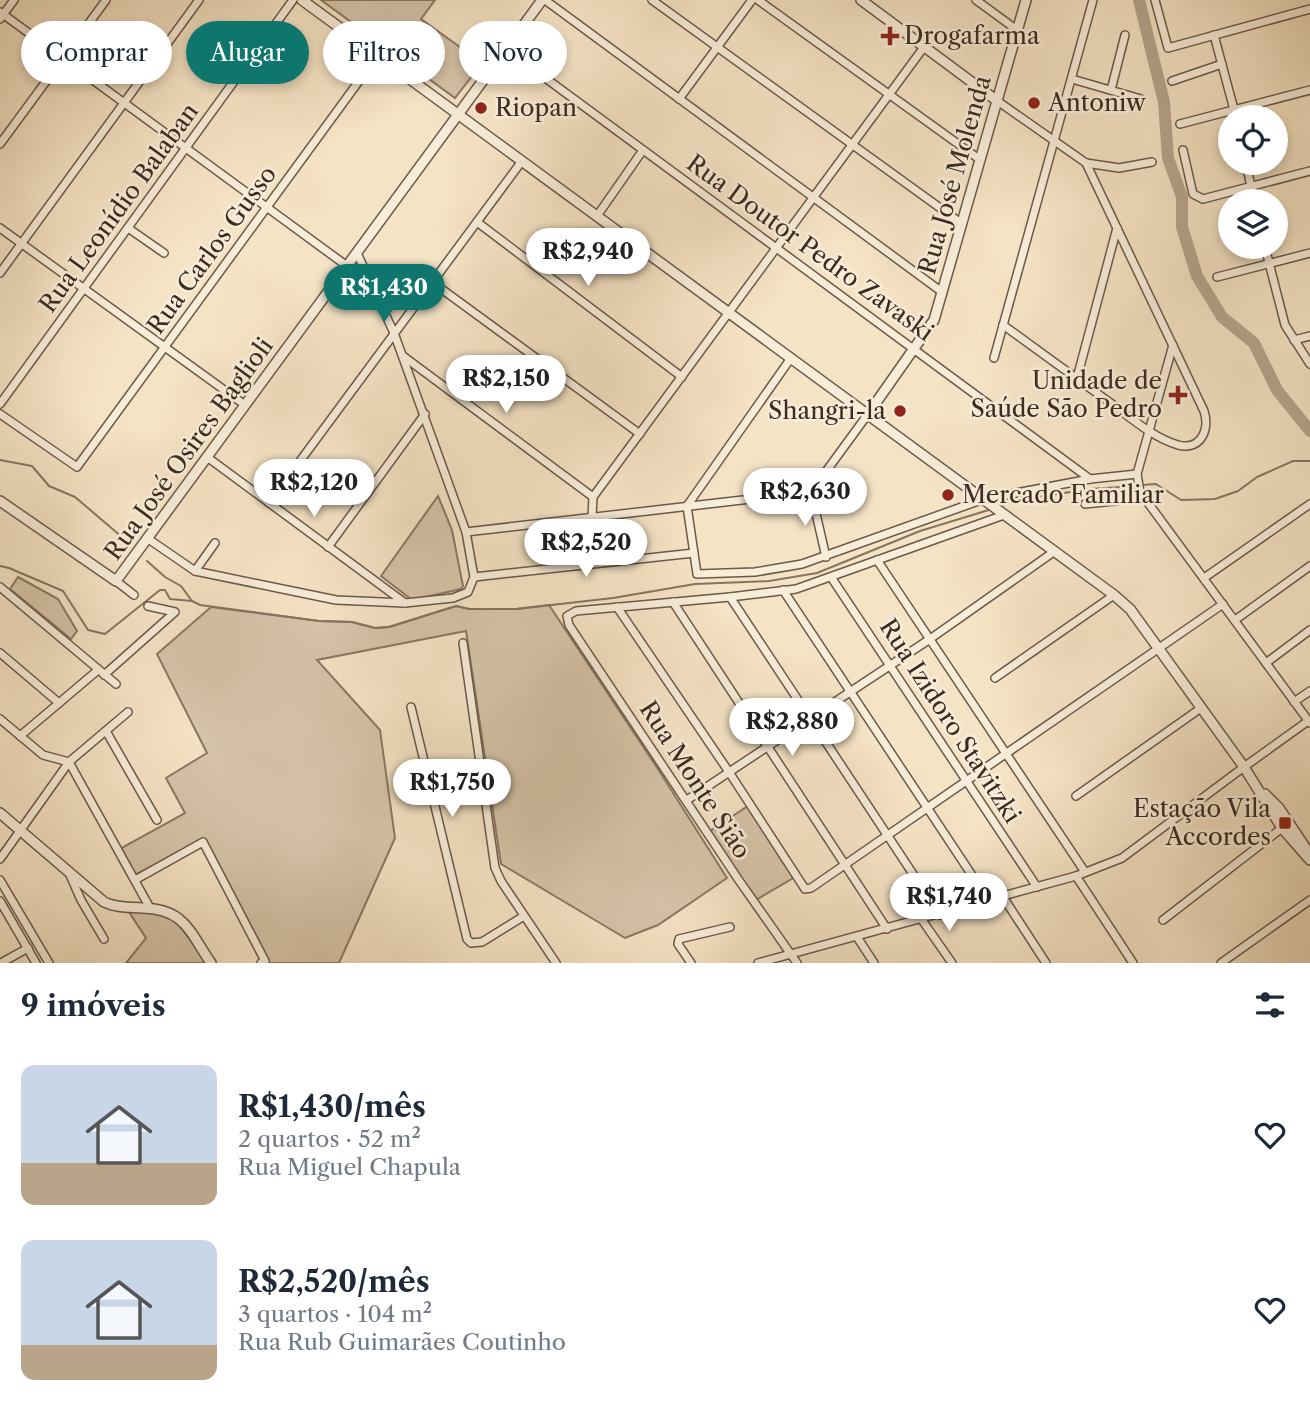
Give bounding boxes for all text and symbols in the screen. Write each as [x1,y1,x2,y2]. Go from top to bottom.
chip: Comprar [21,21,172,84]
chip: Alugar [186,21,309,84]
chip: Filtros [323,21,445,84]
chip: Novo [459,21,567,84]
place label: Drogafarma [904,21,1040,50]
marker: Drogafarma [882,28,898,44]
street label: Rua José Molenda [912,72,997,278]
place label: Antoniw [1047,88,1147,117]
place label: Riopan [495,93,577,122]
marker: Antoniw [1026,95,1042,111]
street label: Rua Leonídio Balaban [33,97,204,318]
marker: Riopan [473,100,489,116]
map controls [1218,105,1288,259]
button: locate [1218,105,1288,175]
street label: Rua Doutor Pedro Zavaski [681,148,939,347]
street label: Rua Carlos Gusso [141,160,282,339]
button: layers [1218,189,1288,259]
pin: R$2,940 [523,229,653,288]
text: R$2,940 [542,237,634,265]
pin: R$1,430 [319,264,449,324]
text: R$1,430 [340,273,428,301]
street label: Rua José Osires Baglioli [98,332,279,566]
pin: R$2,150 [441,356,571,415]
text: R$2,150 [462,364,550,392]
place label: Unidade de Saúde São Pedro [970,366,1162,423]
marker: Unidade de Saúde São Pedro [1168,385,1188,405]
place label: Shangri-la [768,396,886,425]
marker: Shangri-la [892,403,908,419]
pin: R$2,120 [249,460,379,519]
text: R$2,120 [269,468,359,496]
pin: R$2,630 [740,468,870,528]
text: R$2,630 [759,477,851,505]
place label: Mercado Familiar [962,480,1164,509]
marker: Mercado Familiar [940,487,956,503]
pin: R$2,520 [521,520,651,579]
text: R$2,520 [540,528,632,556]
street label: Rua Izidoro Stavitzki [874,613,1027,828]
street label: Rua Monte Sião [634,696,757,864]
pin: R$2,880 [727,698,857,758]
text: R$2,880 [745,707,839,735]
pin: R$1,750 [387,760,517,819]
text: R$1,750 [409,768,495,796]
place label: Estação Vila Accordes [1133,794,1271,851]
marker: Estação Vila Accordes [1277,815,1293,831]
pin: R$1,740 [884,874,1014,933]
text: R$1,740 [906,882,992,910]
icon: filters [1251,986,1289,1024]
text: 9 imóveis [21,987,166,1024]
text: R$1,430/mês [238,1088,426,1125]
icon: home [77,1093,161,1177]
icon: heart [1251,1116,1289,1154]
text: 2 quartos · 52 m² [238,1125,421,1153]
text: Rua Miguel Chapula [238,1153,461,1181]
text: R$2,520/mês [238,1263,430,1300]
icon: home [77,1268,161,1352]
icon: heart [1251,1291,1289,1329]
text: 3 quartos · 104 m² [238,1300,432,1328]
text: Rua Rub Guimarães Coutinho [238,1328,566,1356]

